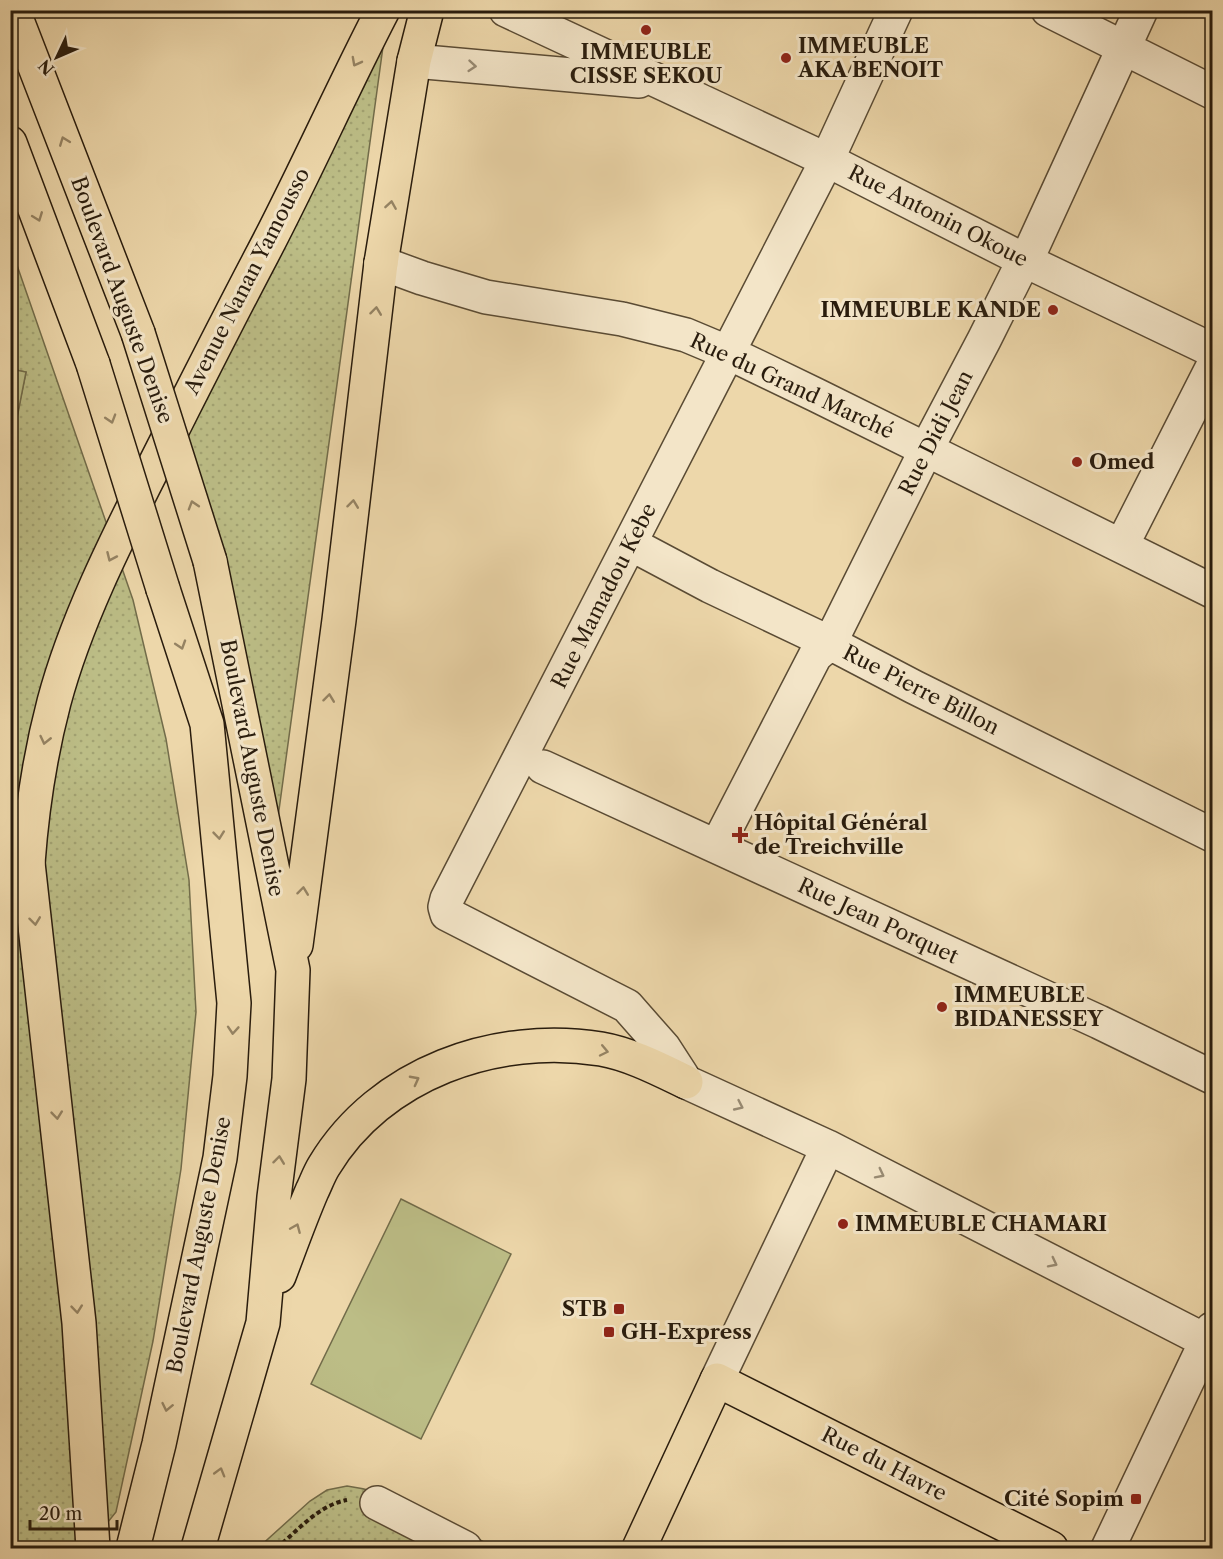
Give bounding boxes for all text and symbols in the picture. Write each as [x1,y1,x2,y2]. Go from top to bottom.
marker: IMMEUBLE CISSE SEKOU [639,23,653,37]
north arrow [27,27,87,87]
place label: IMMEUBLE AKA BENOIT [797,33,943,82]
place label: IMMEUBLE CISSE SEKOU [570,39,722,88]
marker: IMMEUBLE AKA BENOIT [779,51,793,65]
text: N [34,55,58,79]
one-way arrow [352,56,364,67]
one-way arrow [468,59,477,72]
one-way arrow [59,136,71,147]
street label: Rue Antonin Okoue [844,159,1032,272]
street label: Avenue Nanan Yamousso [178,163,315,399]
street label: Boulevard Auguste Denise [66,173,179,427]
one-way arrow [384,201,396,210]
one-way arrow [31,211,44,222]
place label: IMMEUBLE KANDE [820,297,1041,322]
marker: IMMEUBLE KANDE [1046,303,1060,317]
one-way arrow [369,306,382,315]
street label: Rue du Grand Marché [686,327,898,444]
street label: Rue Didi Jean [893,366,978,499]
one-way arrow [104,413,116,424]
place label: Omed [1089,449,1155,474]
marker: Omed [1070,455,1084,469]
street label: Rue Mamadou Kebe [546,499,661,693]
one-way arrow [188,500,200,511]
one-way arrow [346,500,359,509]
one-way arrow [106,550,118,561]
street label: Boulevard Auguste Denise [215,637,290,899]
one-way arrow [174,639,186,650]
street label: Rue Pierre Billon [839,639,1003,740]
one-way arrow [322,693,334,703]
one-way arrow [40,735,53,745]
place label: Hôpital Général de Treichville [754,810,928,859]
marker: Hôpital Général de Treichville [731,826,749,844]
one-way arrow [212,831,224,840]
street label: Rue Jean Porquet [794,872,963,969]
one-way arrow [297,887,309,896]
one-way arrow [28,917,41,926]
place label: IMMEUBLE BIDANESSEY [954,982,1103,1031]
marker: IMMEUBLE BIDANESSEY [935,1000,949,1014]
one-way arrow [226,1025,239,1034]
one-way arrow [598,1044,608,1057]
one-way arrow [409,1076,420,1088]
one-way arrow [733,1099,744,1111]
one-way arrow [50,1111,63,1120]
street label: Boulevard Auguste Denise [161,1114,236,1376]
one-way arrow [272,1156,284,1165]
one-way arrow [873,1167,884,1178]
place label: IMMEUBLE CHAMARI [855,1211,1107,1236]
marker: IMMEUBLE CHAMARI [836,1217,850,1231]
one-way arrow [289,1224,301,1235]
one-way arrow [1047,1255,1058,1267]
place label: STB [562,1296,607,1321]
marker: STB [612,1302,626,1316]
one-way arrow [70,1305,83,1314]
place label: GH-Express [621,1319,752,1344]
marker: GH-Express [602,1325,616,1339]
one-way arrow [161,1402,174,1412]
street label: Rue du Havre [818,1421,951,1506]
one-way arrow [213,1467,225,1478]
place label: Cité Sopim [1004,1486,1124,1511]
marker: Cité Sopim [1129,1492,1143,1506]
scale bar [30,1493,117,1531]
text: 20 m [39,1503,83,1525]

